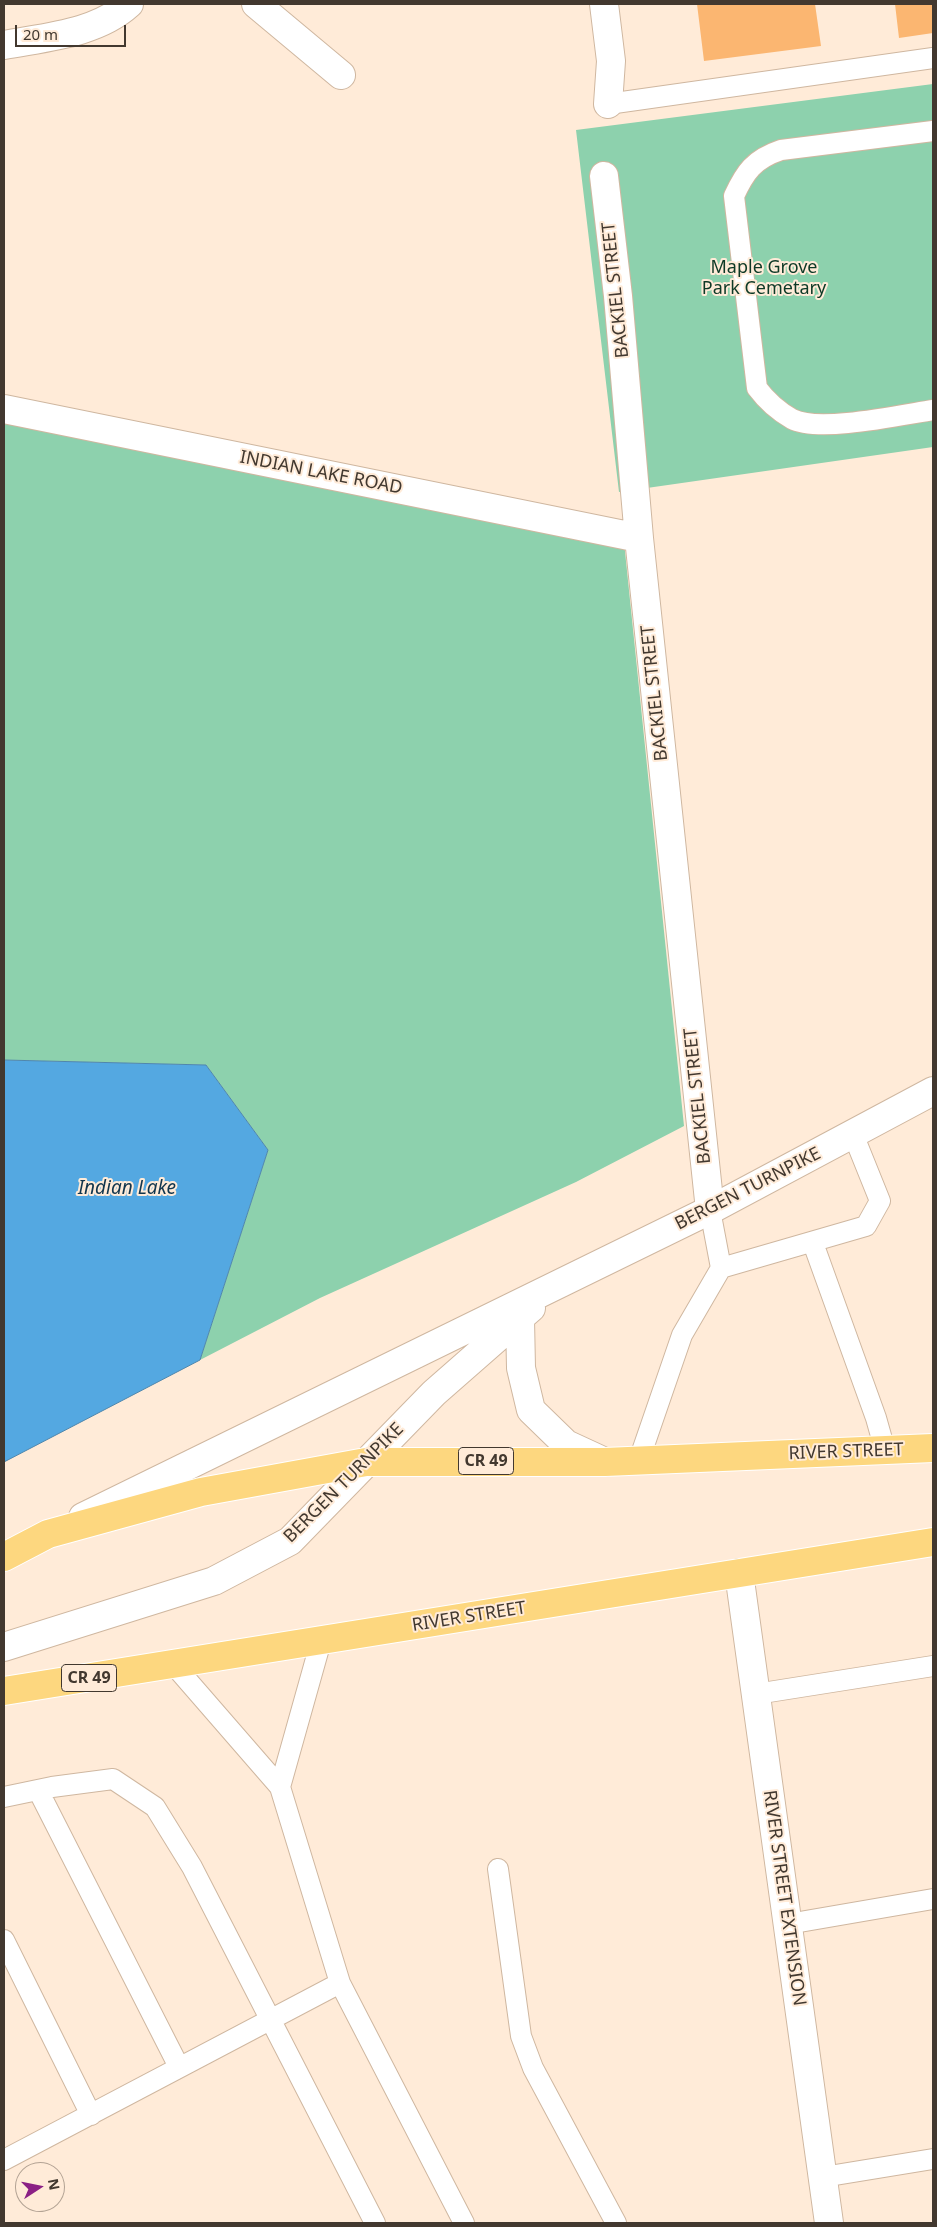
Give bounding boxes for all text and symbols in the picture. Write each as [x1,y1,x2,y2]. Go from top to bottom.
scale bar [18,15,129,47]
text: 20 m [23,24,58,44]
street label: BACKIEL STREET [598,221,634,359]
park label: Maple Grove Park Cemetary [702,257,826,300]
street label: INDIAN LAKE ROAD [238,447,404,499]
street label: BACKIEL STREET [637,624,673,762]
street label: BACKIEL STREET [680,1027,716,1165]
street label: BERGEN TURNPIKE [672,1143,824,1235]
water label: Indian Lake [78,1178,176,1200]
street label: BERGEN TURNPIKE [280,1419,408,1547]
street label: RIVER STREET [788,1439,904,1465]
road number: CR 49 [458,1448,514,1474]
street label: RIVER STREET [410,1597,528,1637]
road number: CR 49 [62,1665,116,1692]
street label: RIVER STREET EXTENSION [758,1789,810,2007]
north arrow [15,2162,65,2212]
text: N [44,2177,65,2192]

